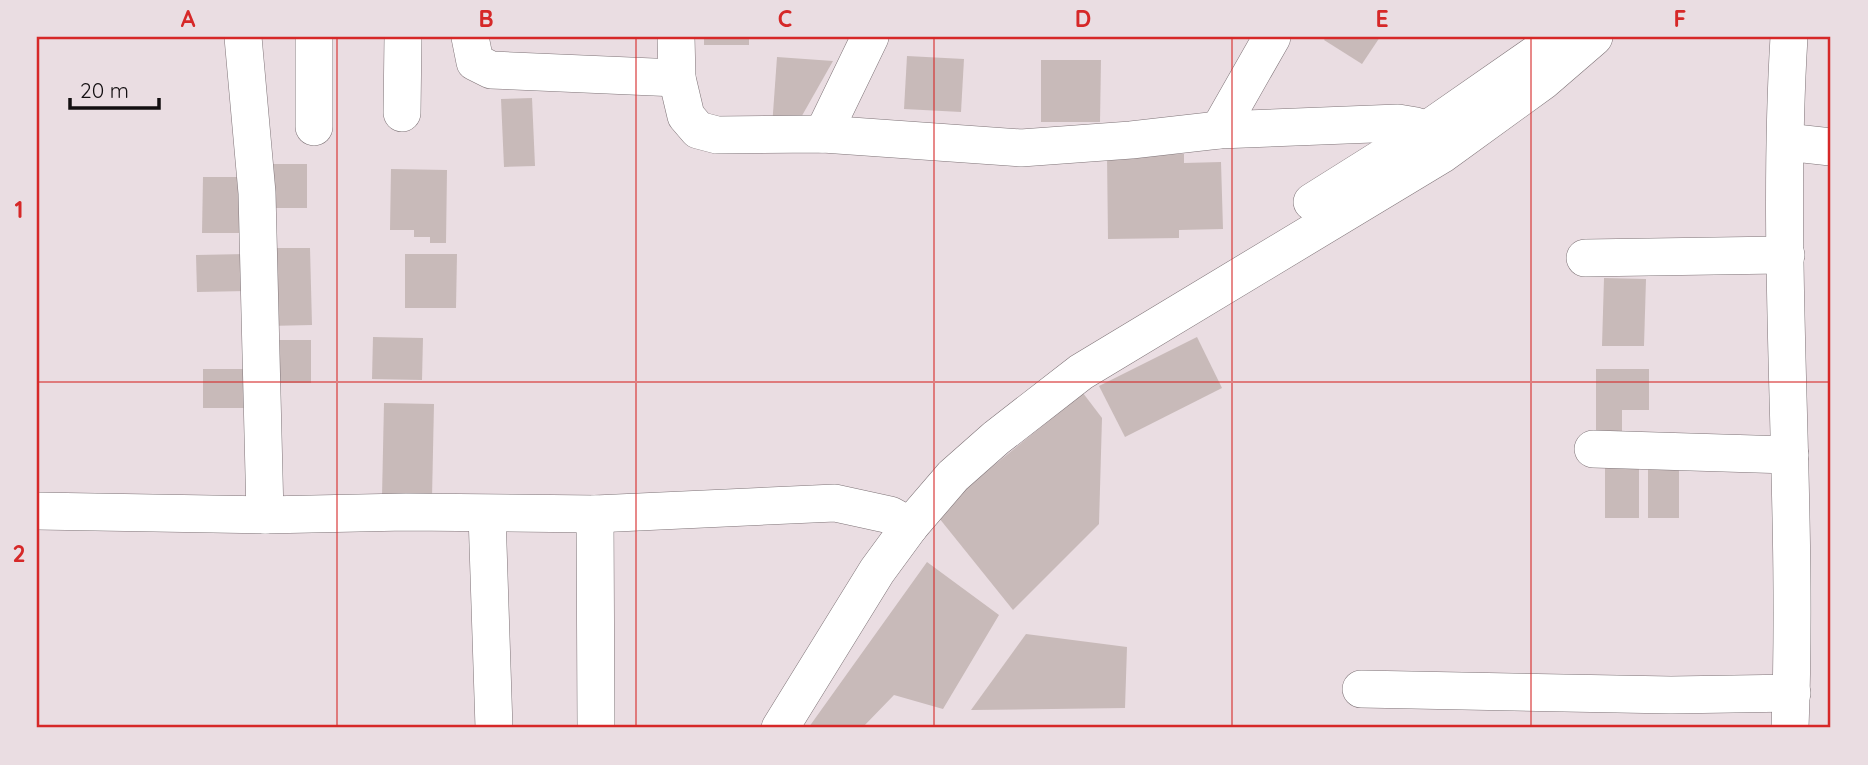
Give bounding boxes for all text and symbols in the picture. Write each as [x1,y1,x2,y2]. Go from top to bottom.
text: A [181,4,196,33]
text: B [478,4,494,33]
text: C [778,4,792,33]
text: D [1075,4,1091,33]
text: E [1375,4,1389,33]
text: F [1674,4,1686,33]
scale bar [70,66,159,110]
text: 20 m [80,77,129,103]
text: 1 [15,195,23,224]
text: 2 [12,539,26,568]

